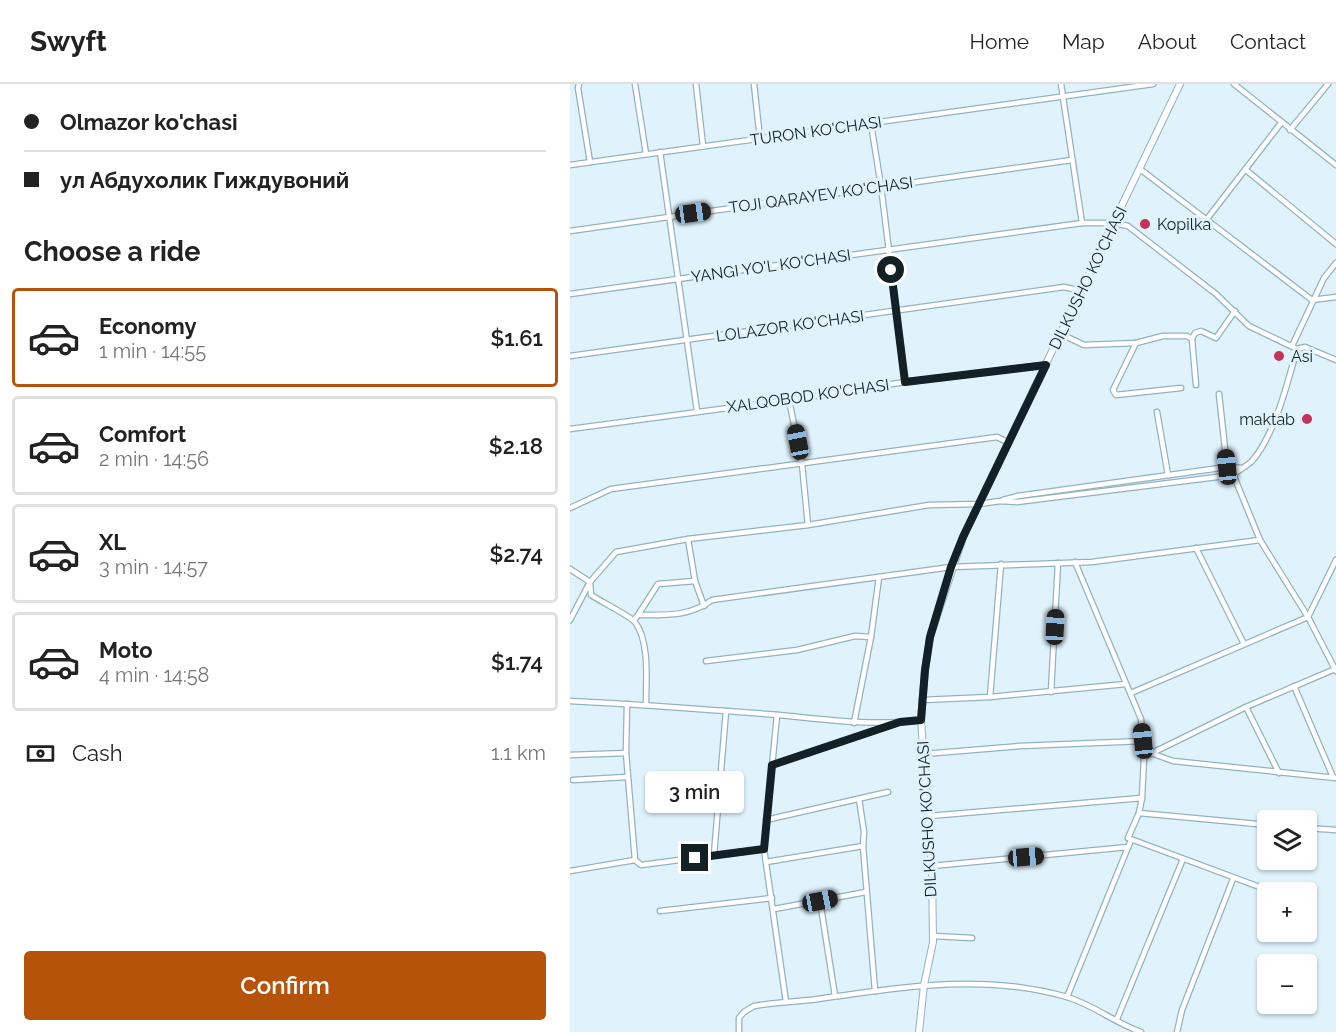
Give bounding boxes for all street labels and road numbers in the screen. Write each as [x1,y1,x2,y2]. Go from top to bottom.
street label: TURON KO'CHASI [749,112,883,150]
street label: TOJI QARAYEV KO'CHASI [728,173,914,217]
street label: DILKUSHO KO'CHASI [1045,203,1131,353]
street label: YANGI YO'L KO'CHASI [690,245,852,287]
street label: LOLAZOR KO'CHASI [715,306,865,346]
street label: XALQOBOD KO'CHASI [726,375,890,417]
street label: DILKUSHO KO'CHASI [913,740,941,898]

